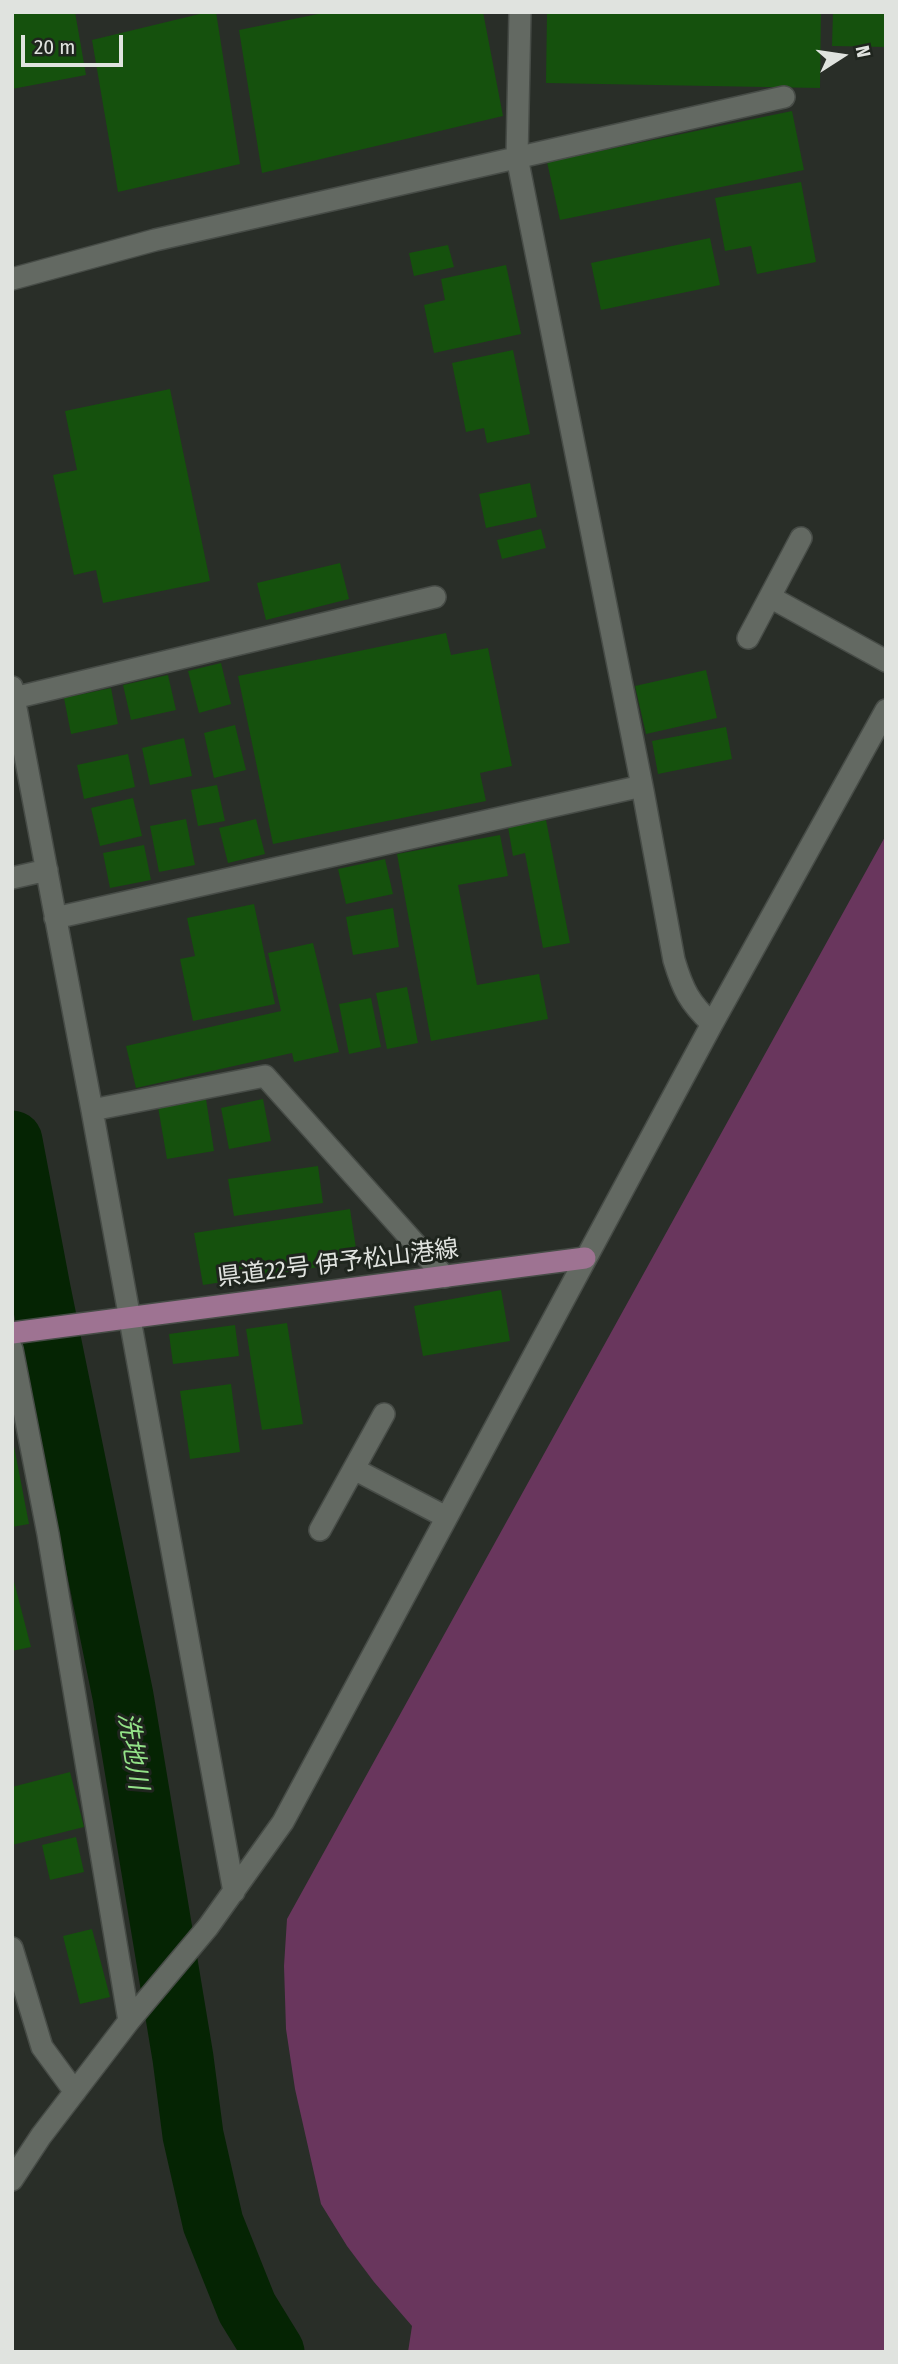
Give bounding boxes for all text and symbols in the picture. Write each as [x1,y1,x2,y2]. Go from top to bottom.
scale bar [24,21,126,65]
north arrow [807,21,877,91]
text: 20 m [34,34,75,60]
text: N [851,44,875,59]
street label: 県道22号 伊予松山港線 [216,1235,460,1293]
water label: 洗地川 [110,1710,154,1792]

